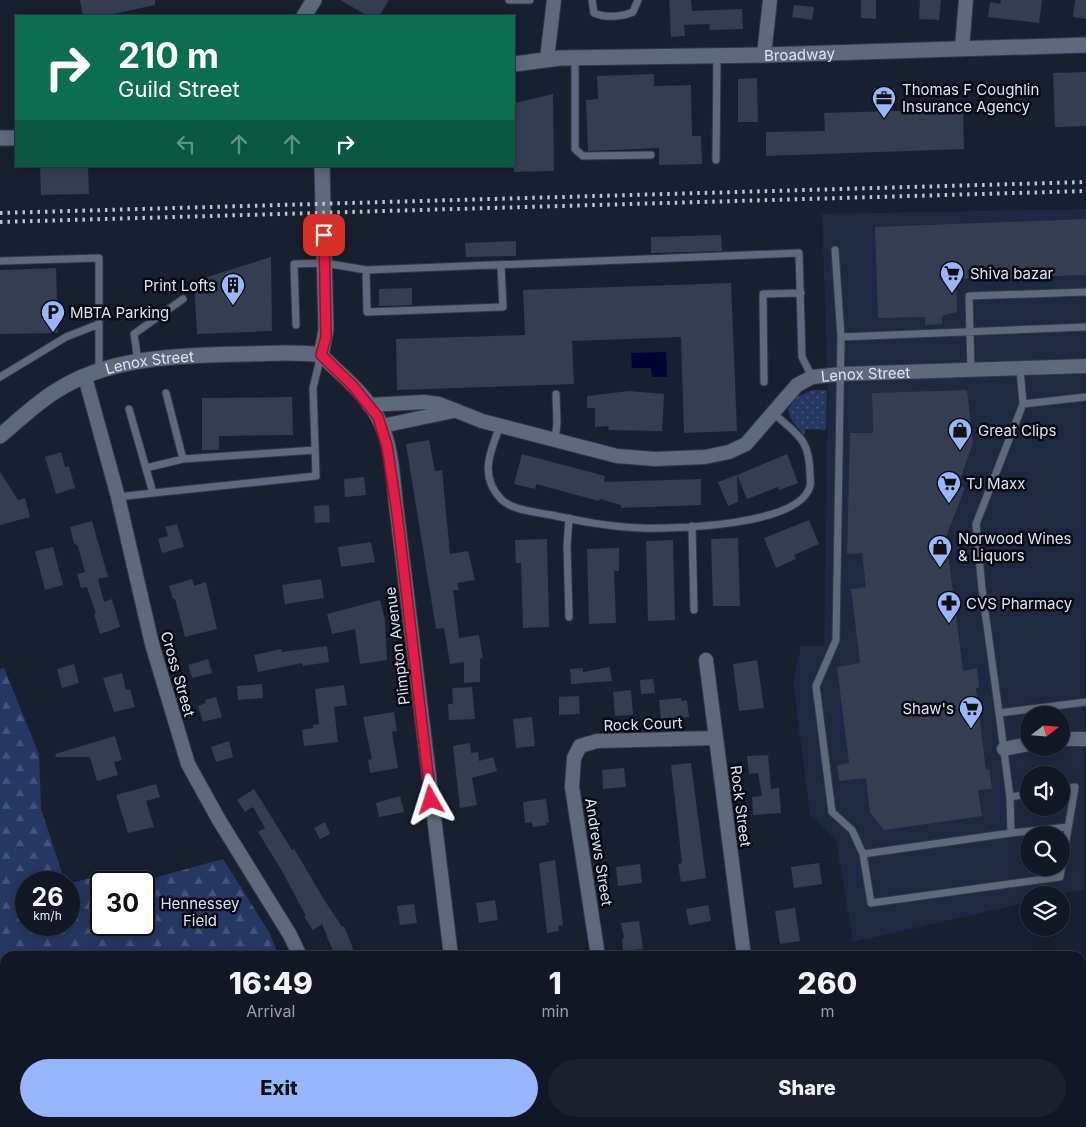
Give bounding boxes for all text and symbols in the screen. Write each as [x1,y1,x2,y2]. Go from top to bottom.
text: 210 m [118,34,219,76]
icon: right [35,35,100,100]
street label: Broadway [764,43,836,64]
text: Guild Street [118,76,240,102]
place label: Thomas F Coughlin Insurance Agency [902,80,1039,116]
office icon: Thomas F Coughlin Insurance Agency [871,85,897,119]
icon: left [172,130,200,158]
icon: ahead [225,130,253,158]
icon: ahead [278,130,306,158]
icon: right [331,130,359,158]
pin [303,214,345,256]
icon: arrive [310,221,338,249]
supermarket icon: Shiva bazar [939,260,965,294]
place label: Shiva bazar [970,264,1054,283]
building icon: Print Lofts [220,272,246,306]
place label: Print Lofts [144,276,216,295]
parking icon: MBTA Parking [40,299,66,333]
place label: MBTA Parking [70,303,169,322]
street label: Lenox Street [103,346,194,378]
street label: Lenox Street [820,362,911,386]
shop icon: Great Clips [947,417,973,451]
place label: Great Clips [978,421,1056,440]
supermarket icon: TJ Maxx [936,470,962,504]
place label: TJ Maxx [966,474,1025,493]
place label: Norwood Wines & Liquors [958,529,1071,565]
shop icon: Norwood Wines & Liquors [927,534,953,568]
street label: Plimpton Avenue [380,586,414,706]
pharmacy icon: CVS Pharmacy [936,590,962,624]
place label: CVS Pharmacy [966,594,1073,613]
street label: Cross Street [157,629,199,719]
supermarket icon: Shaw's [958,695,984,729]
place label: Shaw's [902,699,954,718]
north arrow [1020,706,1070,756]
map controls [1020,706,1070,936]
street label: Rock Court [603,713,683,735]
street label: Rock Street [727,764,755,848]
button: sound [1020,766,1070,816]
position arrow [404,773,456,825]
street label: Andrews Street [581,797,617,907]
button: search [1020,826,1070,876]
speed limit sign: 30 [90,871,155,936]
text: 26 [32,882,63,912]
button: layers [1020,886,1070,936]
park label: Hennessey Field [160,894,240,930]
text: km/h [33,908,62,923]
text: 16:49 [229,965,313,1001]
text: 1 [549,965,562,1001]
text: 260 [798,965,857,1001]
text: Arrival [246,1001,295,1021]
text: min [542,1001,569,1021]
text: m [820,1001,834,1021]
button: Exit [20,1059,538,1117]
button: Share [548,1059,1066,1117]

